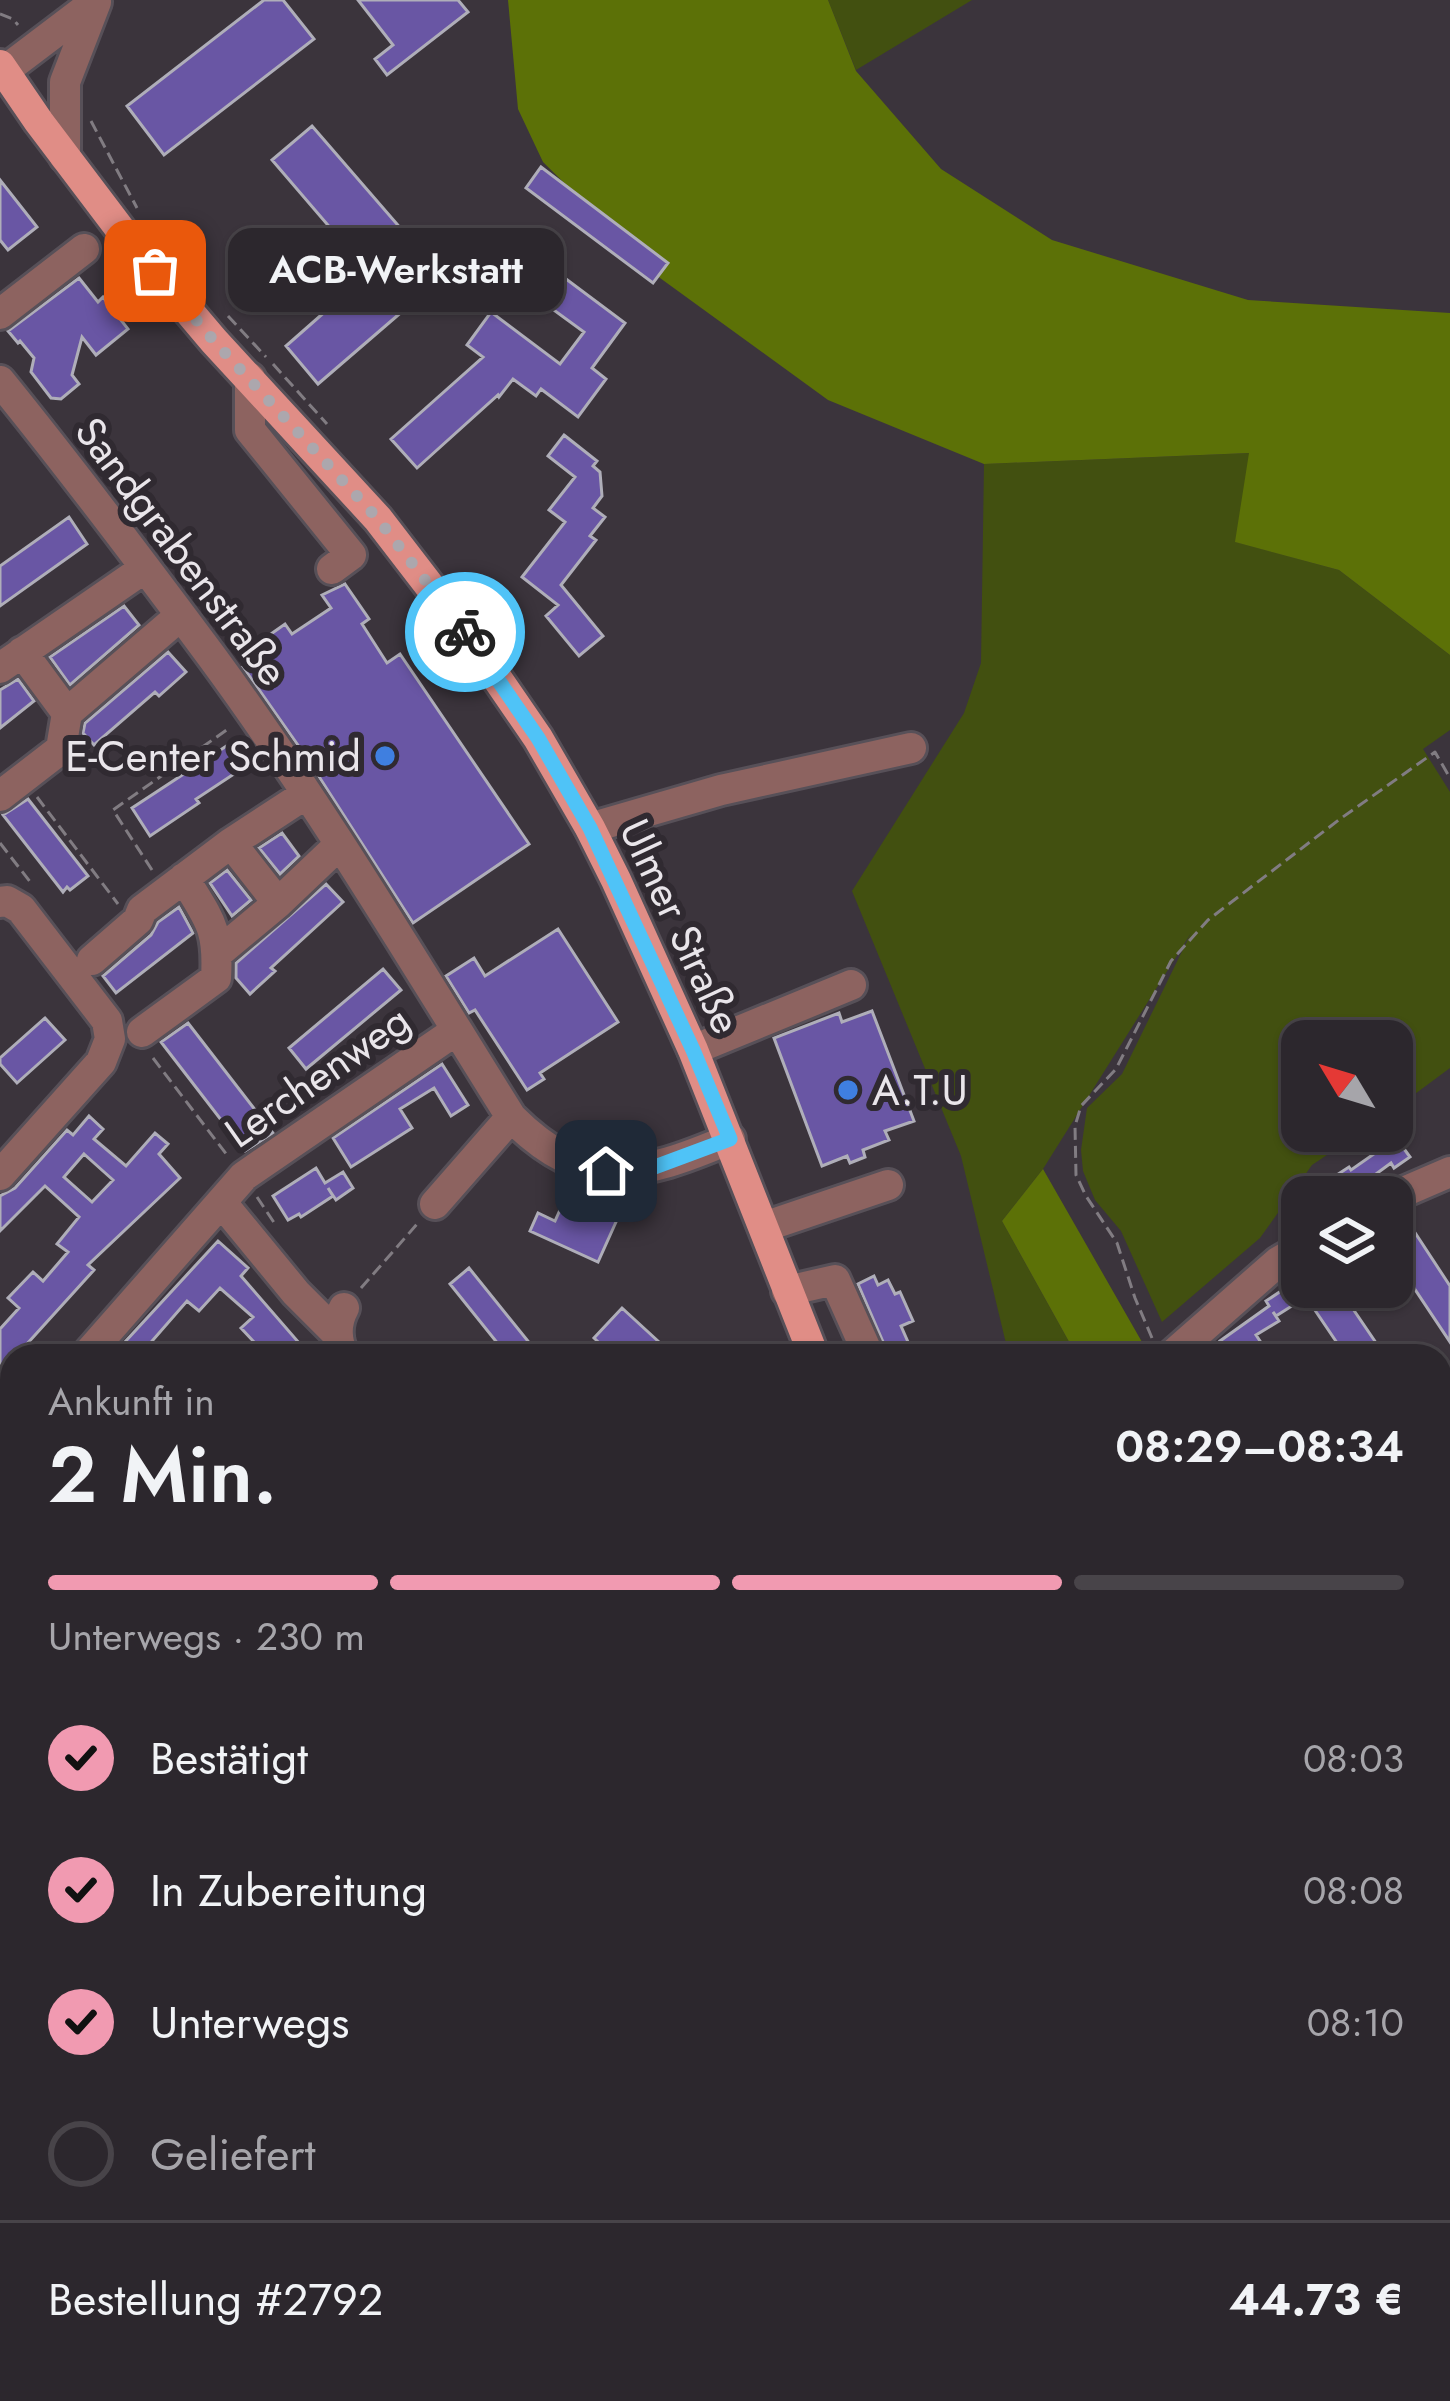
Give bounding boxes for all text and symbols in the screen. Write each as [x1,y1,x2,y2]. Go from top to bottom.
pin [104,220,206,322]
callout: ACB-Werkstatt [227,229,563,313]
icon: bag [122,238,188,304]
text: ACB-Werkstatt [269,241,523,298]
street label: Sandgrabenstraße [60,404,303,698]
courier [405,572,525,692]
icon: bike [432,599,498,665]
place label: E-Center Schmid [65,726,361,787]
marker: E-Center Schmid [372,743,398,769]
street label: Ulmer Straße [604,809,757,1044]
street label: Lerchenweg [212,990,422,1163]
north arrow [1281,1020,1413,1152]
map controls [1281,1020,1413,1308]
place label: A.T.U [872,1060,968,1121]
marker: A.T.U [835,1077,861,1103]
pin [555,1120,657,1222]
icon: home [573,1138,639,1204]
button: layers [1281,1176,1413,1308]
text: Ankunft in [48,1373,215,1430]
text: 08:29–08:34 [1115,1414,1404,1479]
text: 2 Min. [48,1419,277,1531]
text: Unterwegs · 230 m [48,1608,365,1665]
icon: check [48,1725,114,1791]
text: Bestätigt [150,1726,308,1791]
text: 08:03 [1303,1730,1404,1787]
icon: check [48,1857,114,1923]
text: In Zubereitung [150,1858,427,1923]
text: 08:08 [1303,1862,1404,1919]
icon: check [48,1989,114,2055]
text: Unterwegs [150,1990,349,2055]
text: 08:10 [1307,1994,1404,2051]
text: Geliefert [150,2122,316,2187]
text: Bestellung #2792 [48,2267,383,2332]
text: 44.73 € [1229,2267,1404,2332]

